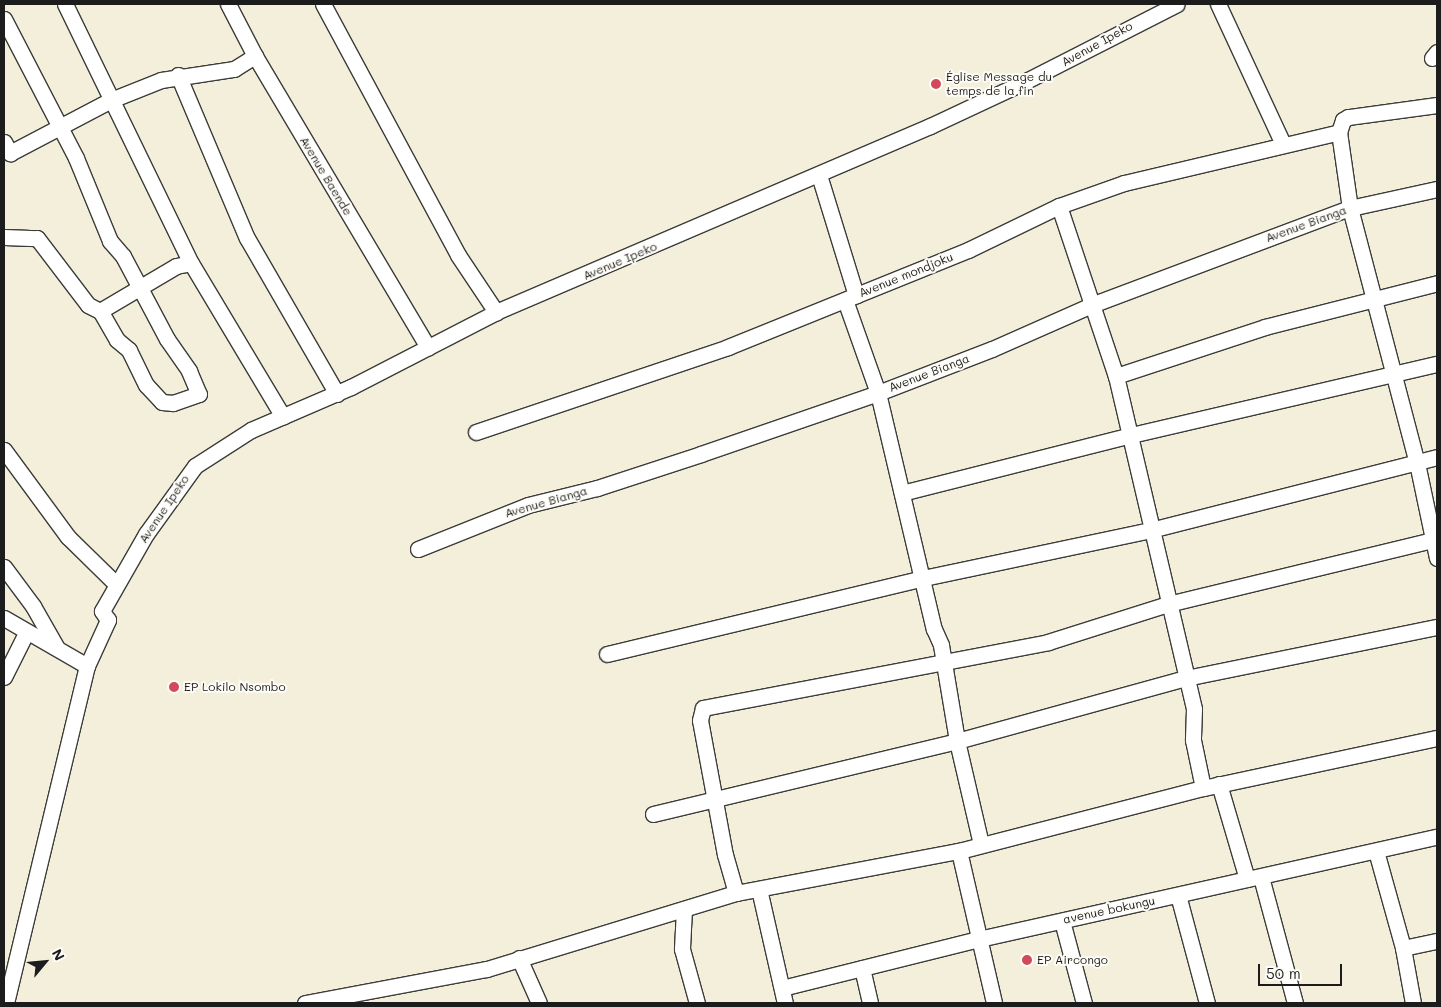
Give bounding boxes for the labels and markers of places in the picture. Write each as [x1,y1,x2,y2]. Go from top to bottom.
place label: Église Message du temps de la fin [946,70,1052,98]
marker: Église Message du temps de la fin [930,78,942,90]
place label: EP Lokilo Nsombo [184,680,286,694]
marker: EP Lokilo Nsombo [168,681,180,693]
place label: EP Aircongo [1037,953,1108,967]
marker: EP Aircongo [1021,954,1033,966]

